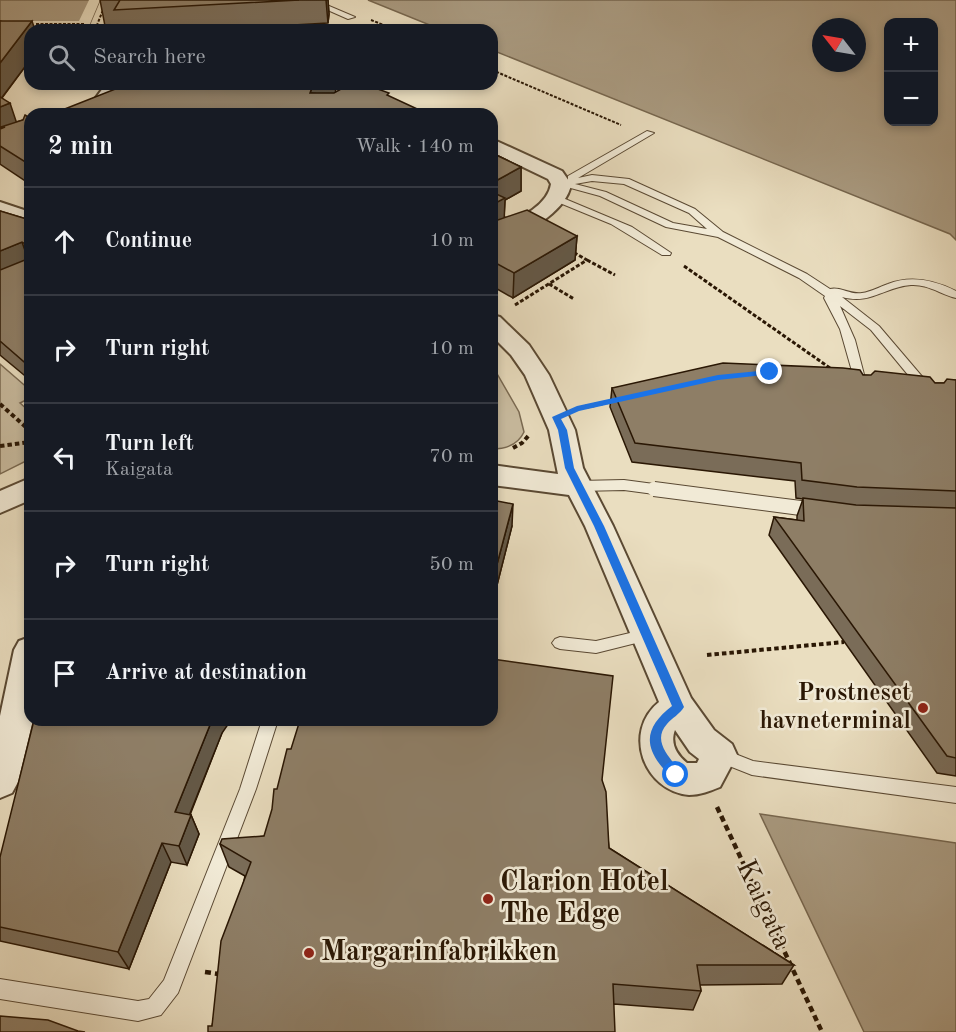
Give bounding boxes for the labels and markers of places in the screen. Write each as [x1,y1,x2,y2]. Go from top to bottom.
place label: Prostneset havneterminal [759,682,911,734]
marker: Prostneset havneterminal [916,701,930,715]
place label: Clarion Hotel The Edge [500,869,669,929]
marker: Clarion Hotel The Edge [481,892,495,906]
place label: Margarinfabrikken [321,939,557,967]
marker: Margarinfabrikken [302,946,316,960]

